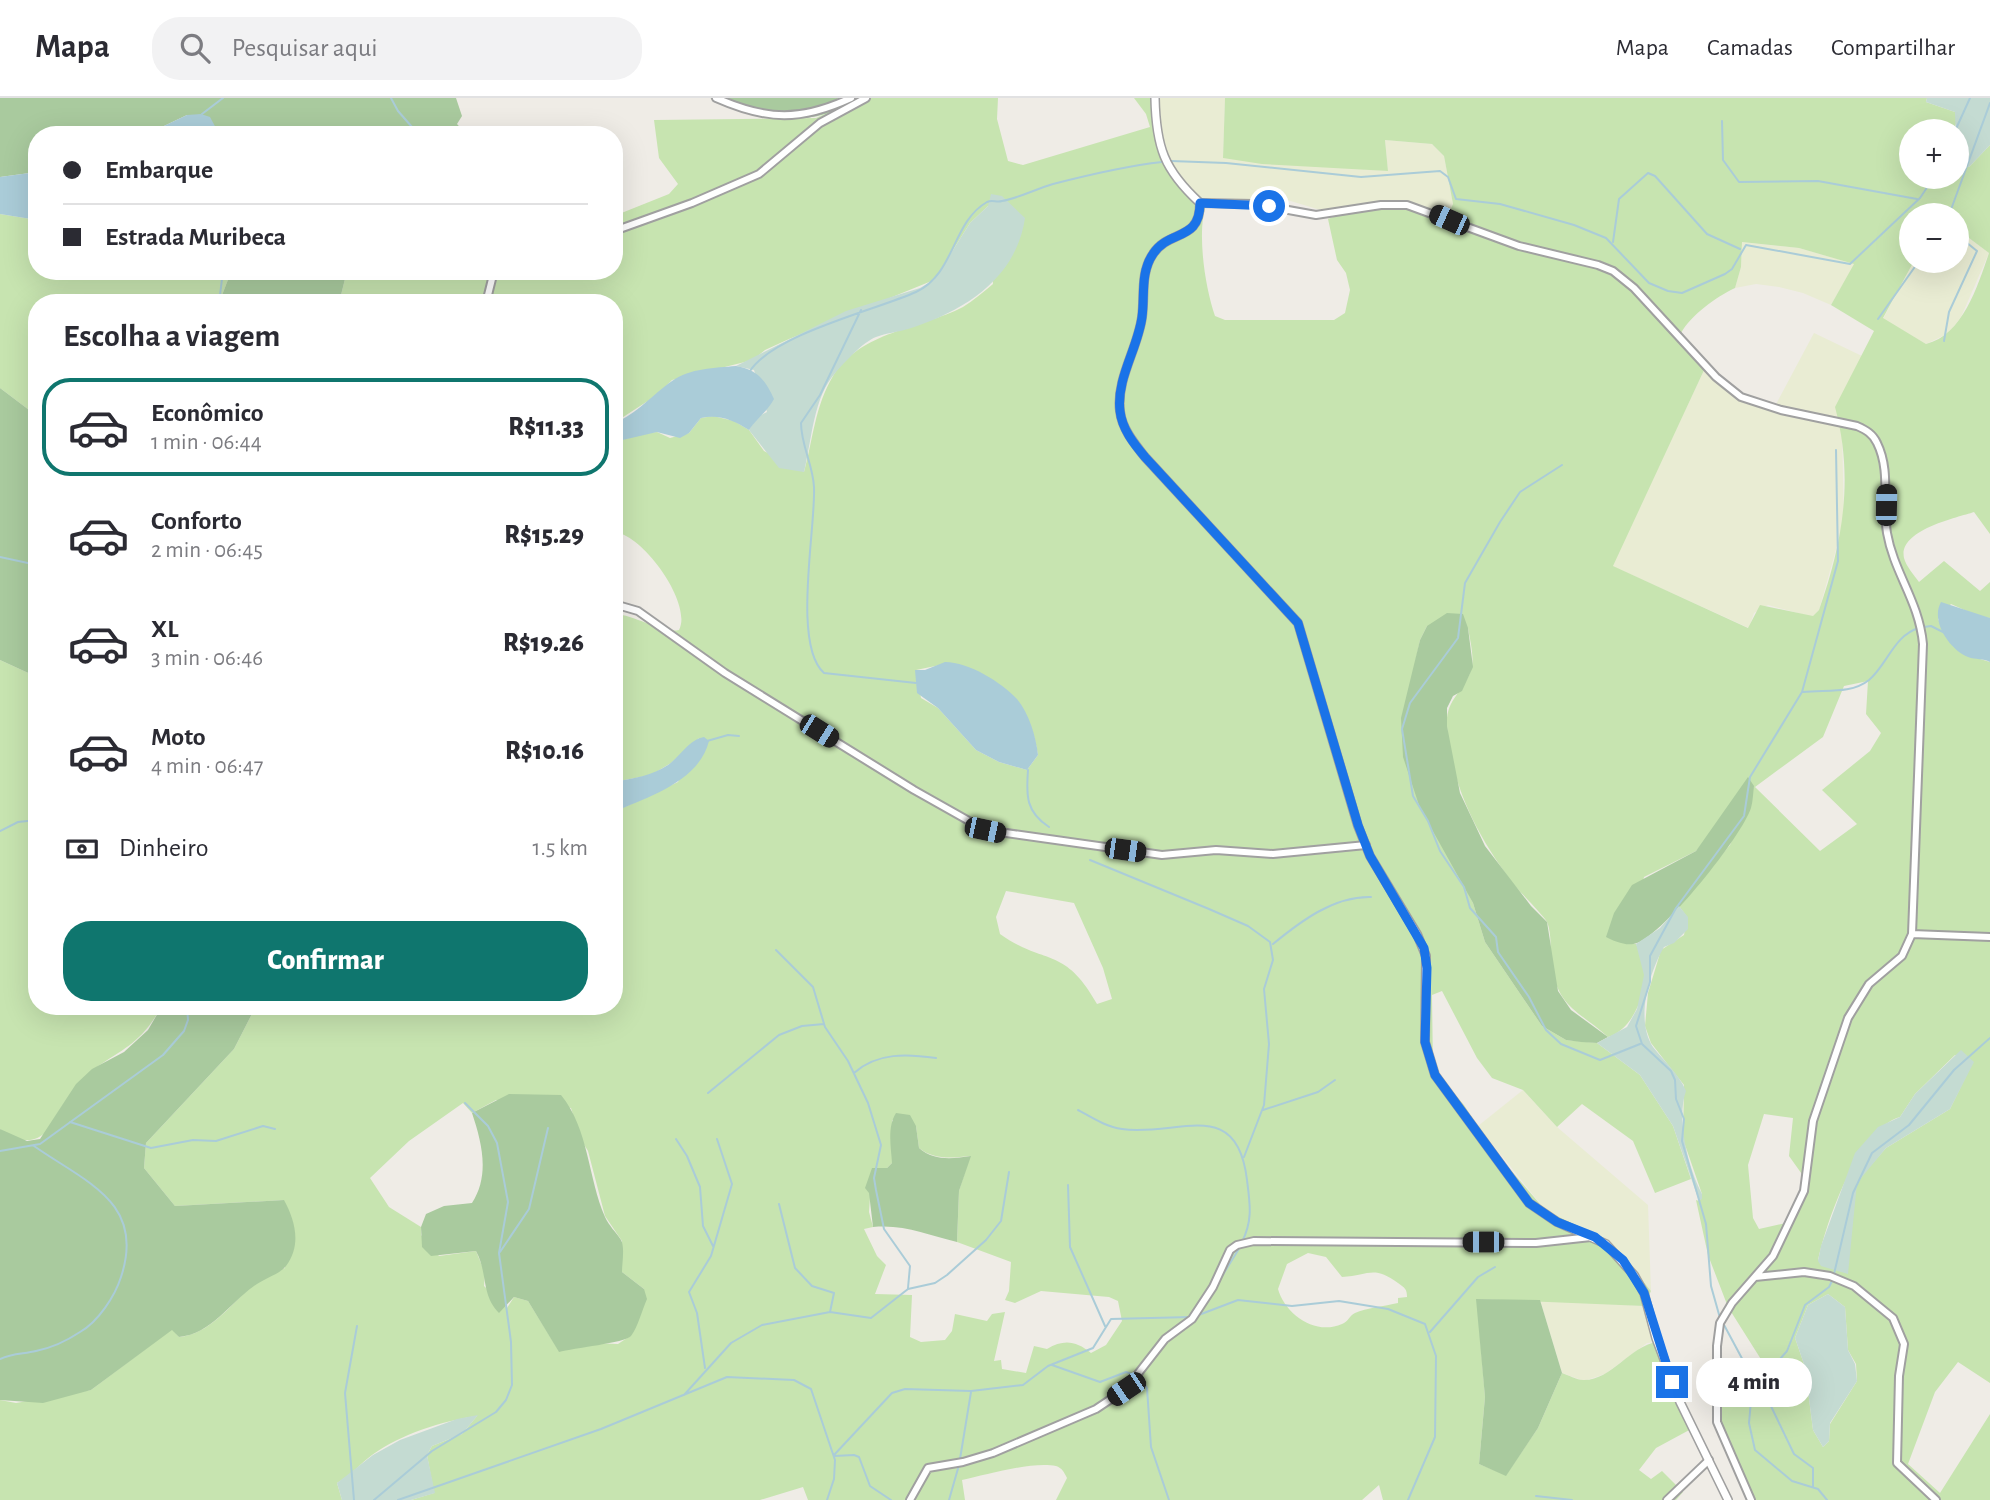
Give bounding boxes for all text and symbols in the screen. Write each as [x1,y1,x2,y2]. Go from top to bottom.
search box [152,17,642,80]
icon: search [176,29,214,67]
text: Mapa [35,31,110,64]
text: Pesquisar aqui [232,35,378,61]
text: Mapa [1616,36,1669,60]
text: Camadas [1707,36,1793,60]
text: Compartilhar [1831,36,1955,60]
map controls [1899,119,1969,273]
button: + [1899,119,1969,189]
text: Embarque [105,157,213,183]
route start [1253,190,1285,222]
car [1426,202,1473,238]
button: − [1899,203,1969,273]
text: Estrada Muribeca [105,224,286,250]
text: Escolha a viagem [63,320,280,352]
icon: car [67,396,130,459]
text: Econômico [151,400,264,426]
text: R$11.33 [508,414,584,440]
text: 1 min · 06:44 [151,431,262,454]
car [1876,484,1897,526]
icon: car [67,504,130,567]
text: Conforto [151,508,242,534]
text: R$15.29 [504,522,584,548]
text: 2 min · 06:45 [151,539,263,562]
icon: car [67,612,130,675]
text: XL [151,616,178,642]
text: R$19.26 [503,630,584,656]
text: 3 min · 06:46 [151,647,263,670]
car [796,711,843,751]
icon: car [67,720,130,783]
text: Moto [151,724,206,750]
text: R$10.16 [505,738,584,764]
text: 4 min · 06:47 [151,755,263,778]
car [963,815,1008,845]
icon: cash [63,830,101,868]
text: Dinheiro [119,835,208,861]
text: 1.5 km [533,837,588,860]
car [1103,837,1148,863]
button: Confirmar [63,921,588,1001]
car [1463,1232,1505,1253]
callout: 4 min [1696,1358,1812,1406]
route end [1656,1366,1688,1398]
car [1103,1369,1150,1409]
text: 4 min [1728,1371,1780,1394]

